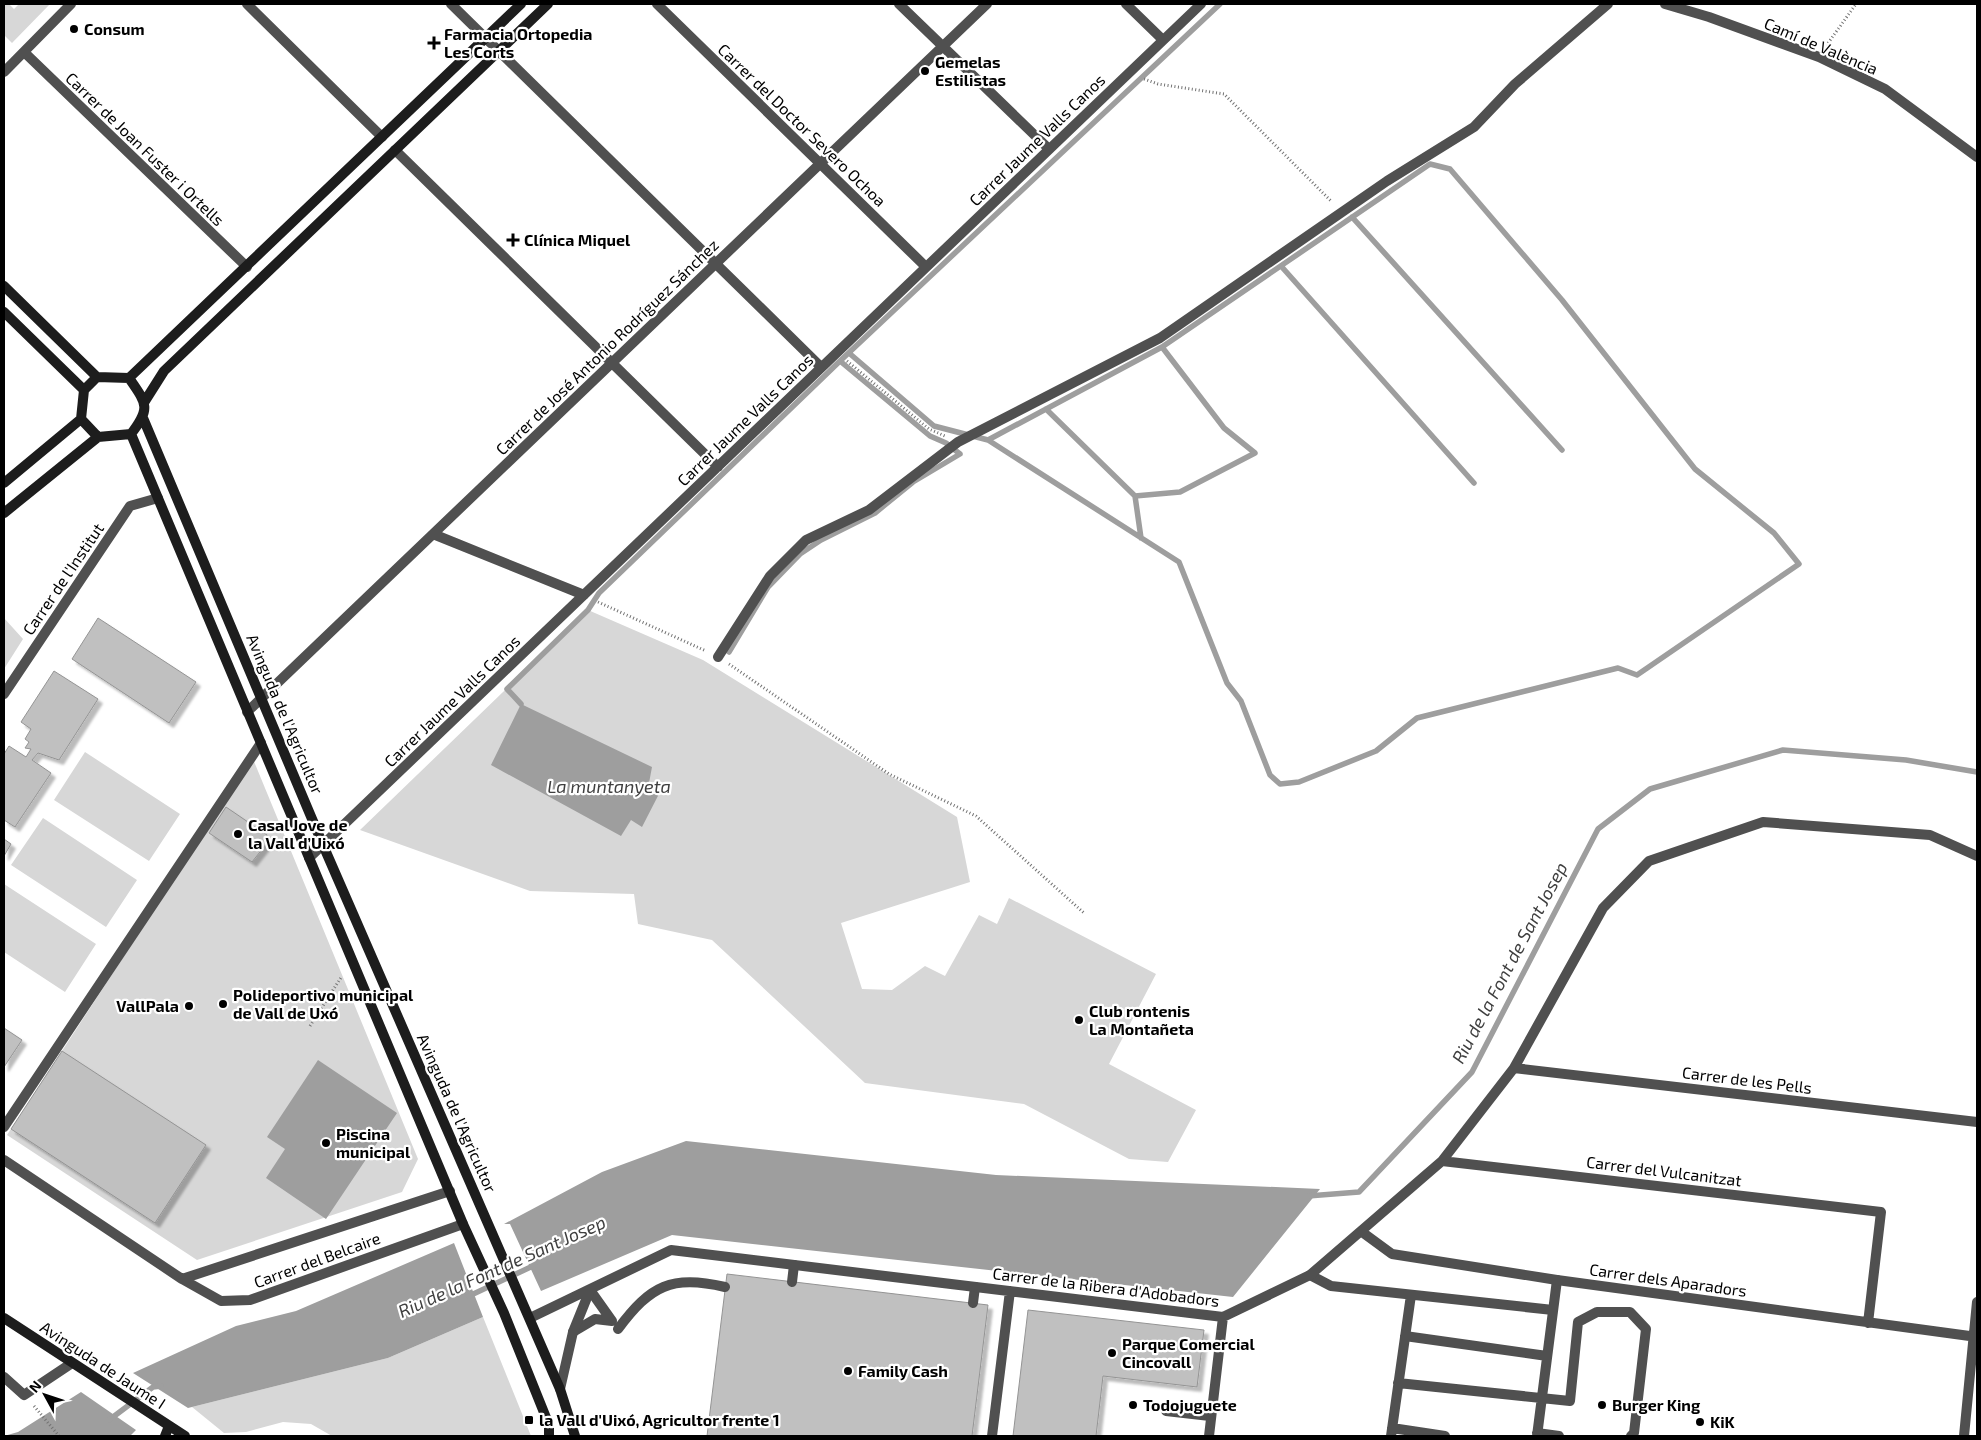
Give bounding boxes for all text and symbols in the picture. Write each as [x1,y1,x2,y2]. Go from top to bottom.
street label: Camí de València [1761,13,1881,78]
place label: Consum [84,19,145,38]
marker: Consum [68,23,80,35]
place label: Farmacia Ortopedia Les Corts [444,24,592,61]
marker: Farmacia Ortopedia Les Corts [428,37,440,49]
street label: Carrer del Doctor Severo Ochoa [715,39,890,210]
place label: Gemelas Estilistas [935,52,1006,89]
marker: Gemelas Estilistas [919,65,931,77]
street label: Carrer de Joan Fuster i Ortells [62,68,229,229]
street label: Carrer Jaume Valls Canos [965,70,1108,209]
place label: Clínica Miquel [524,230,631,249]
marker: Clínica Miquel [506,233,520,247]
street label: Carrer de José Antonio Rodríguez Sánchez [491,235,722,458]
street label: Carrer Jaume Valls Canos [673,350,816,489]
street label: Carrer de l'Institut [18,519,107,638]
street label: Avinguda de l'Agricultor [243,631,328,797]
street label: Carrer Jaume Valls Canos [380,631,523,770]
water label: La muntanyeta [547,775,671,797]
place label: Casal Jove de la Vall d’Uixó [248,815,347,852]
marker: Casal Jove de la Vall d’Uixó [232,828,244,840]
water label: Riu de la Font de Sant Josep [1447,858,1572,1067]
place label: Polideportivo municipal de Vall de Uxó [233,985,414,1022]
place label: VallPala [116,996,179,1015]
marker: Polideportivo municipal de Vall de Uxó [217,998,229,1010]
marker: VallPala [183,1000,195,1012]
place label: Club rontenis La Montañeta [1089,1001,1194,1038]
marker: Club rontenis La Montañeta [1073,1014,1085,1026]
street label: Avinguda de l'Agricultor [414,1030,501,1196]
street label: Carrer de les Pells [1681,1062,1813,1097]
place label: Piscina municipal [336,1124,411,1161]
marker: Piscina municipal [320,1137,332,1149]
street label: Carrer del Vulcanitzat [1585,1152,1743,1189]
water label: Riu de la Font de Sant Josep [394,1210,609,1322]
street label: Carrer del Belcaire [251,1228,383,1291]
street label: Carrer dels Aparadors [1588,1259,1748,1300]
street label: Carrer de la Ribera d'Adobadors [992,1263,1221,1310]
street label: Avinguda de Jaume I [37,1317,170,1412]
place label: Parque Comercial Cincovall [1122,1334,1255,1371]
marker: Parque Comercial Cincovall [1106,1347,1118,1359]
place label: Family Cash [858,1361,948,1381]
marker: Family Cash [842,1365,854,1377]
north arrow [20,1370,70,1420]
text: N [25,1377,44,1396]
place label: Todojuguete [1143,1395,1237,1414]
place label: Burger King [1612,1395,1701,1414]
marker: Todojuguete [1127,1399,1139,1411]
marker: Burger King [1596,1399,1608,1411]
place label: la Vall d'Uixó, Agricultor frente 1 [539,1410,780,1429]
place label: KiK [1710,1412,1736,1431]
marker: la Vall d'Uixó, Agricultor frente 1 [523,1414,535,1426]
marker: KiK [1694,1416,1706,1428]

